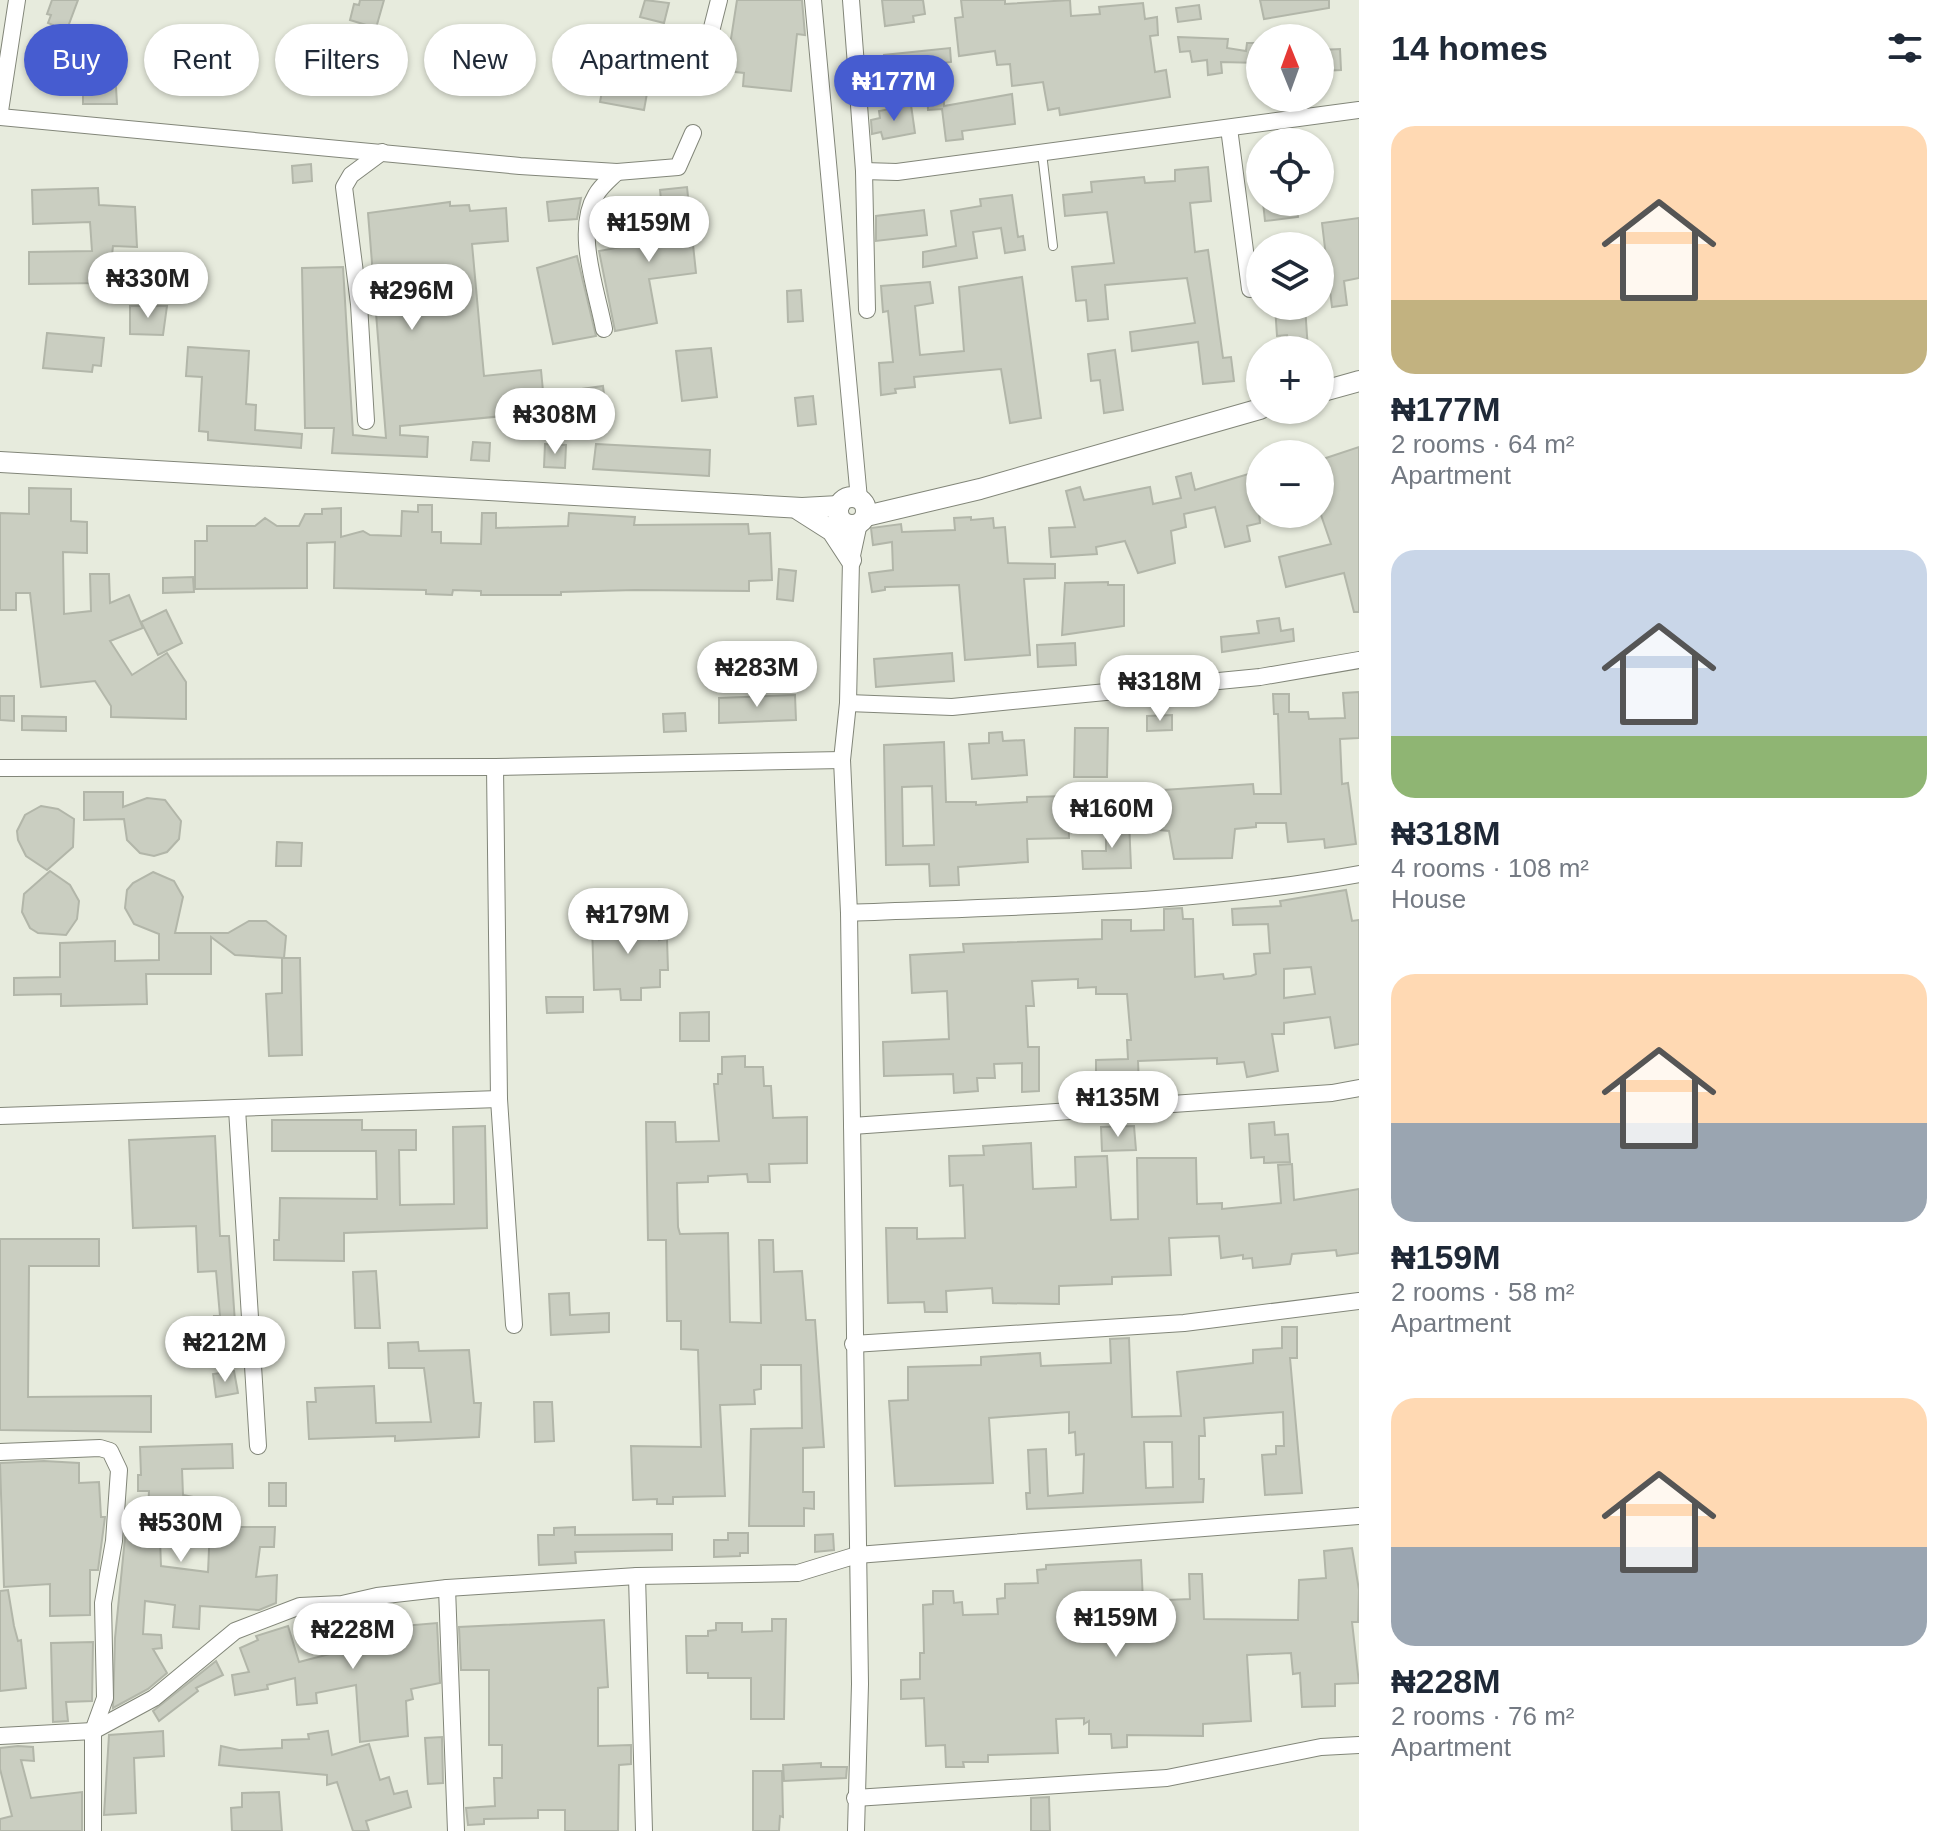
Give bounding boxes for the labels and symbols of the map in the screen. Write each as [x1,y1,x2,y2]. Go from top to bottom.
north arrow [1246,24,1334,112]
pin: ₦177M [838,55,950,123]
pin: ₦159M [593,196,705,264]
pin: ₦330M [92,252,204,320]
pin: ₦296M [356,264,468,332]
pin: ₦308M [499,388,611,456]
pin: ₦283M [701,641,813,709]
pin: ₦318M [1104,655,1216,723]
pin: ₦160M [1056,782,1168,850]
pin: ₦179M [572,888,684,956]
pin: ₦135M [1062,1071,1174,1139]
pin: ₦212M [169,1316,281,1384]
pin: ₦530M [125,1496,237,1564]
pin: ₦159M [1060,1591,1172,1659]
pin: ₦228M [297,1603,409,1671]

